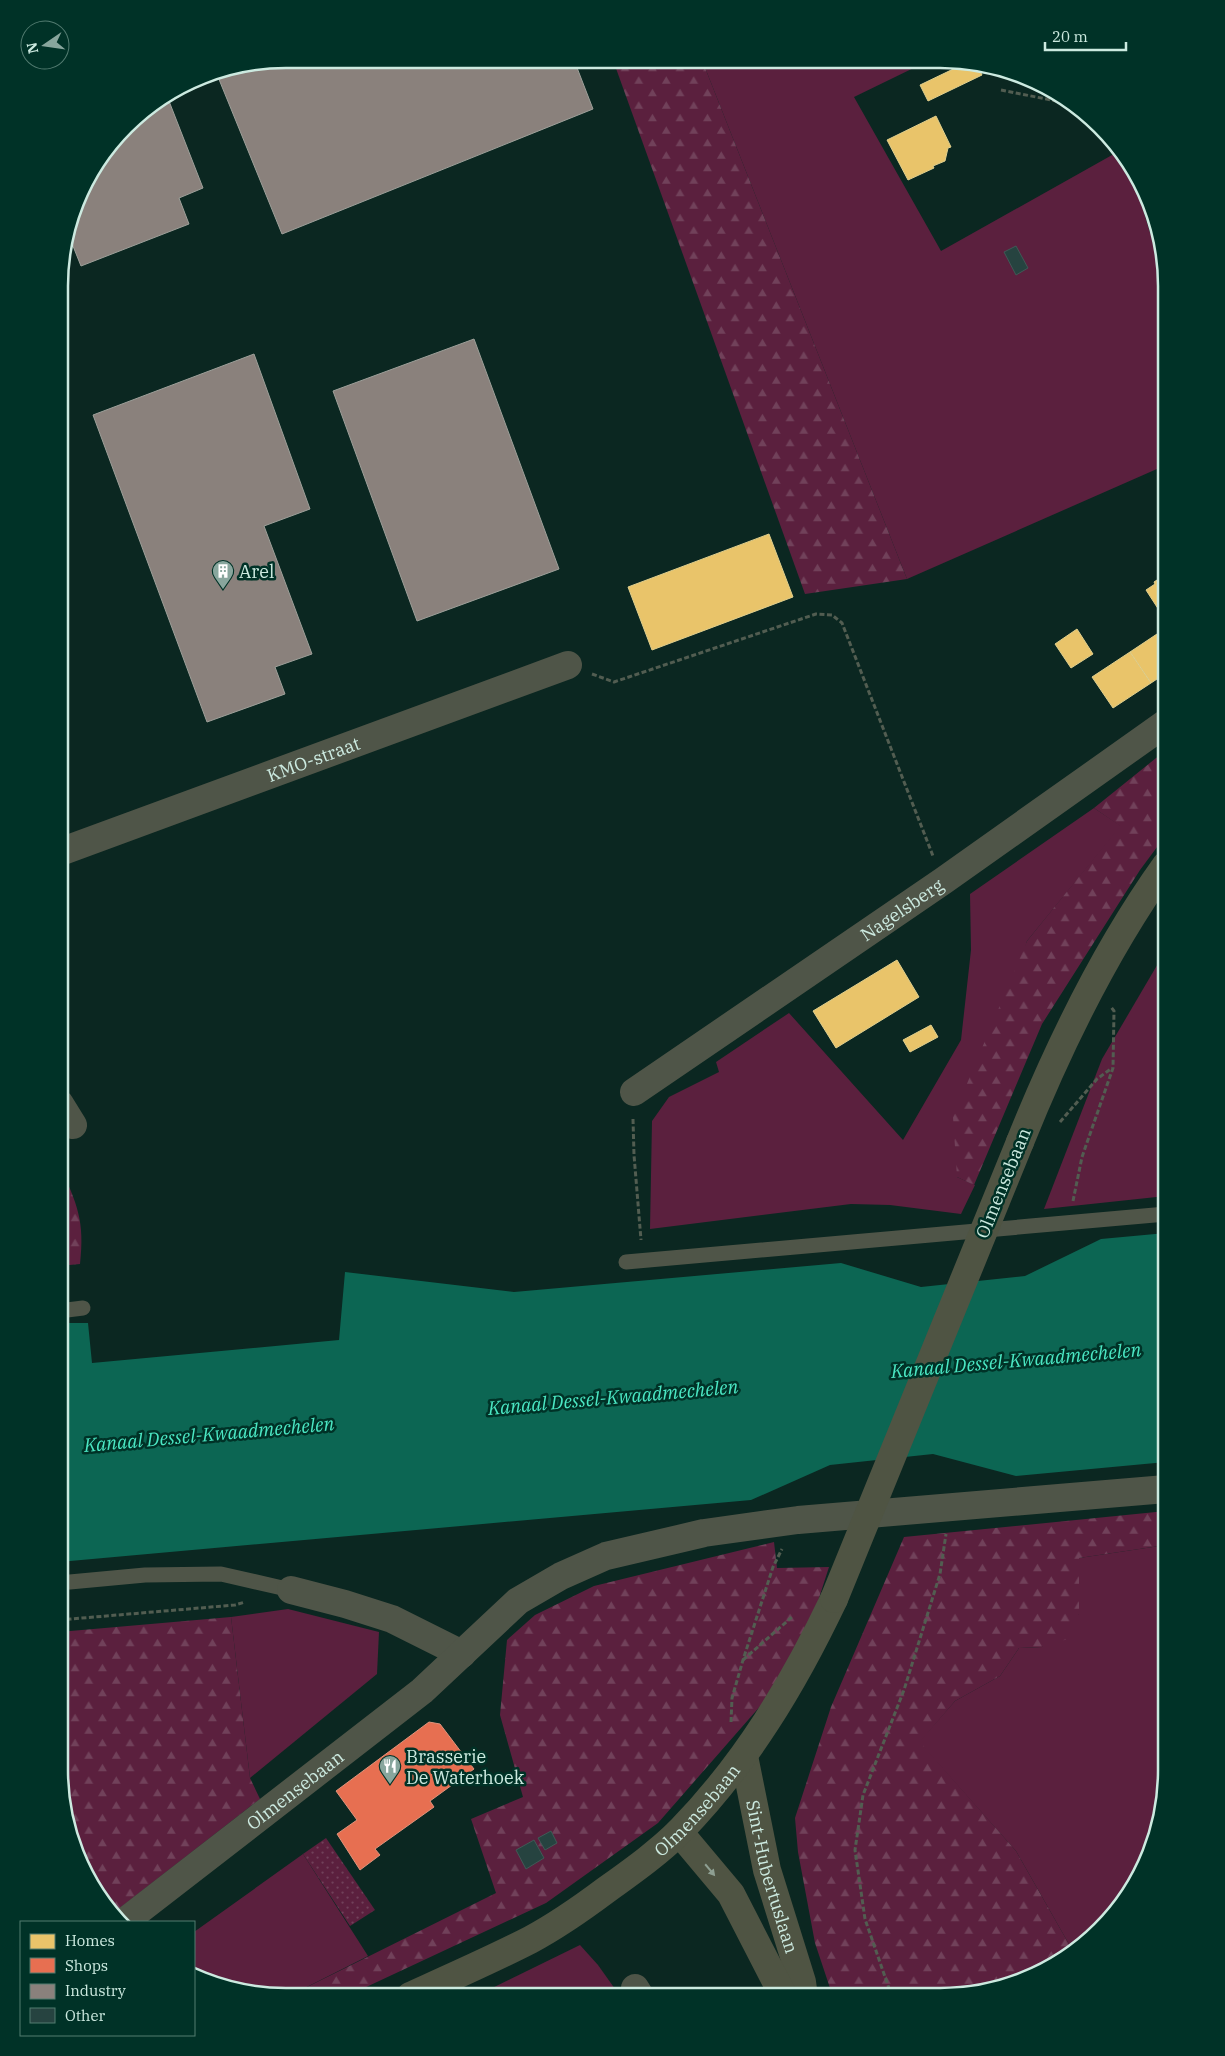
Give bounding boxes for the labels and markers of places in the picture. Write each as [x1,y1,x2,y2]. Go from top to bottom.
building icon: Arel [211,559,235,590]
place label: Arel [239,560,274,583]
place label: Brasserie De Waterhoek [406,1745,525,1789]
restaurant icon: Brasserie De Waterhoek [378,1754,402,1785]

